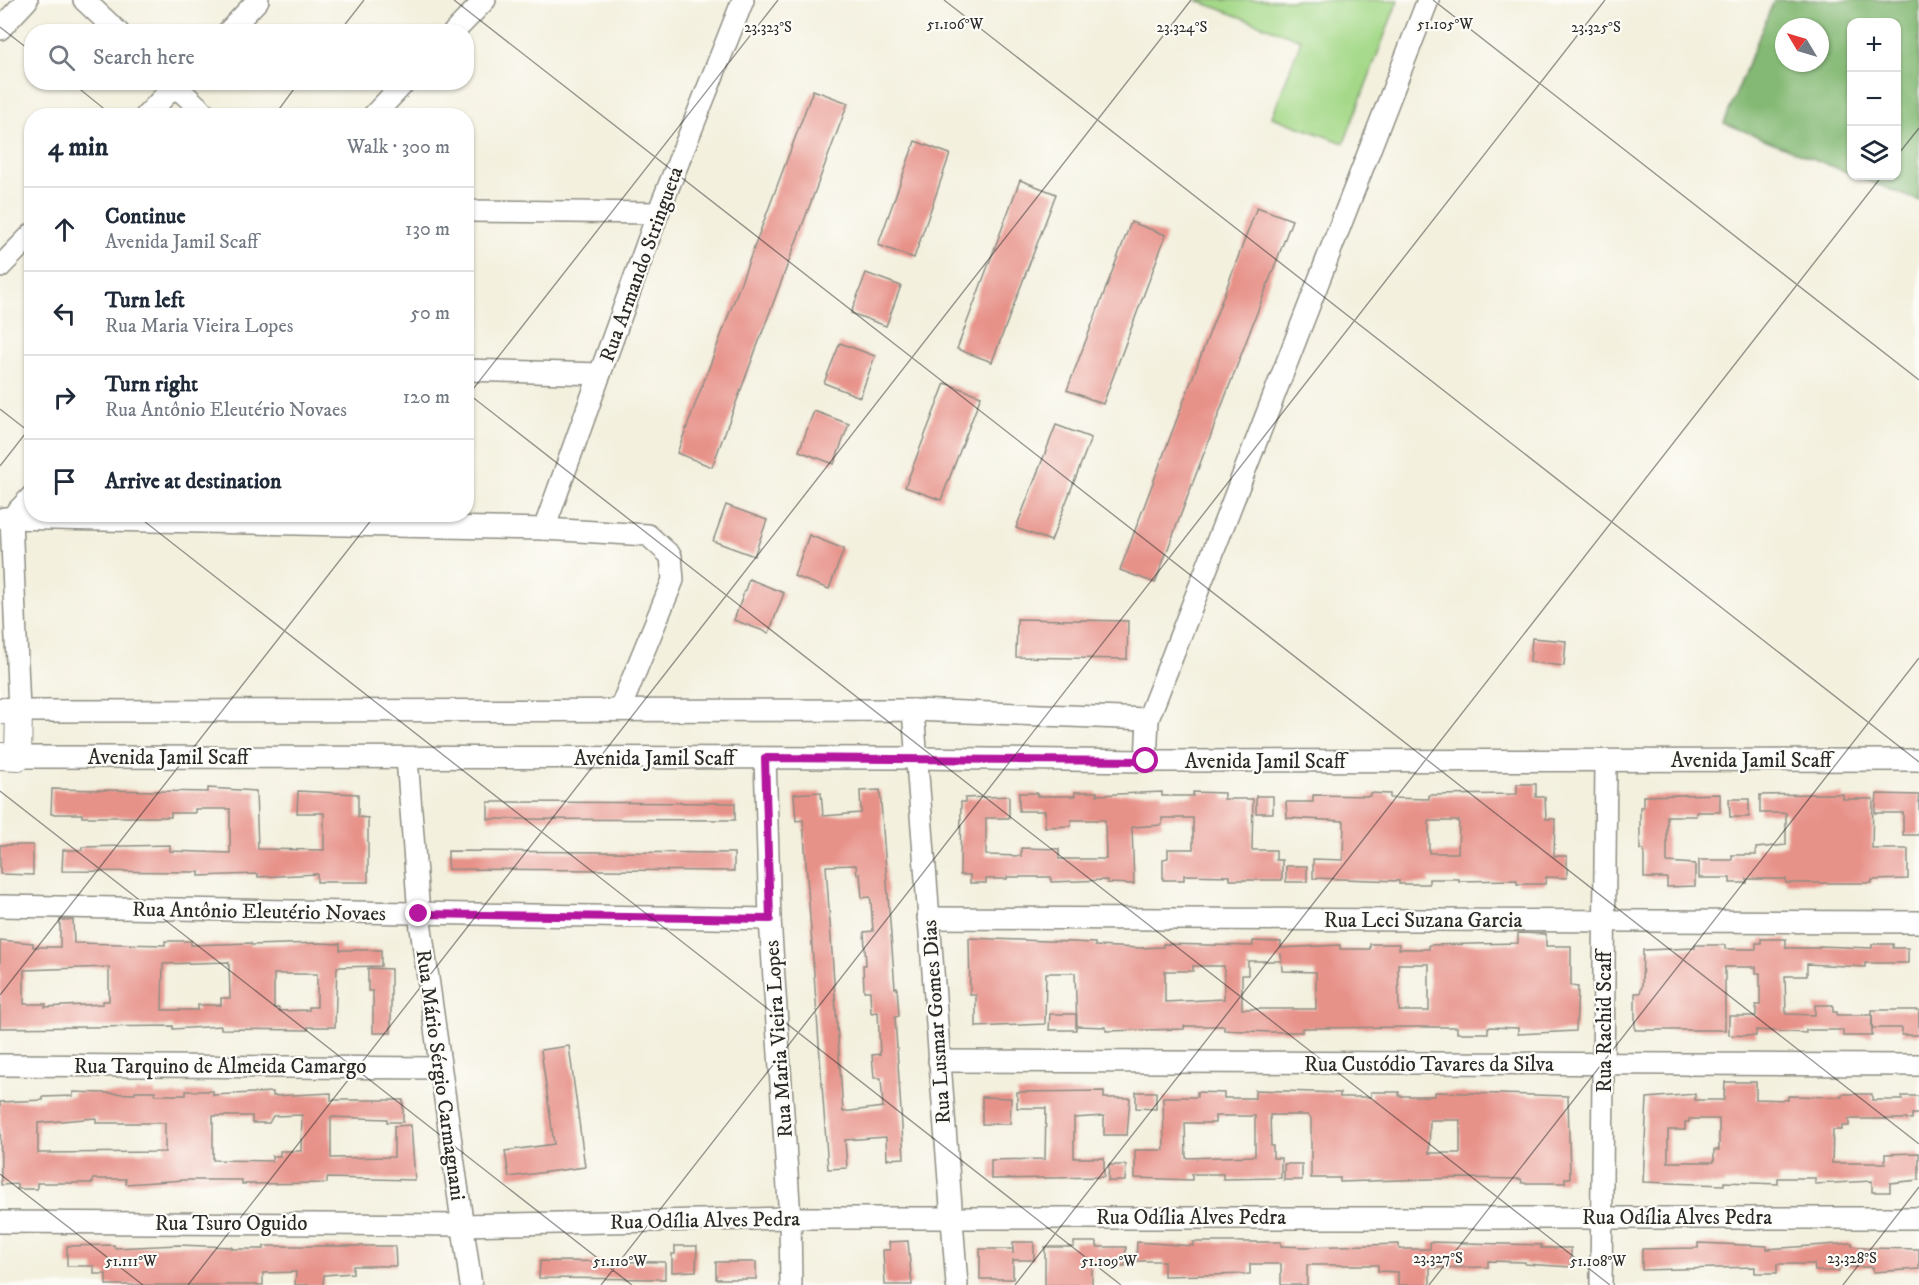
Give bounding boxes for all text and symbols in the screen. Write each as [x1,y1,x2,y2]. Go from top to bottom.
text: 51.106°W [927,15,983,34]
text: 51.105°W [1417,15,1473,34]
text: 23.323°S [744,18,792,37]
text: 23.324°S [1157,18,1208,37]
text: 23.325°S [1571,18,1621,37]
north arrow [1775,18,1829,72]
map controls [1847,18,1901,180]
button: + [1847,18,1901,72]
search box [24,24,474,90]
icon: search [45,41,78,74]
text: Search here [93,44,195,71]
button: − [1847,72,1901,126]
button: layers [1847,126,1901,180]
text: 4 min [48,131,108,164]
text: Walk · 300 m [347,135,450,160]
street label: Rua Armando Stringueta [594,163,689,366]
text: Continue [105,203,186,230]
icon: ahead [48,213,81,246]
text: 130 m [405,217,450,242]
text: Avenida Jamil Scaff [105,230,258,255]
text: Turn left [105,287,185,314]
icon: left [48,297,81,330]
text: 50 m [410,301,450,326]
text: Rua Maria Vieira Lopes [105,314,293,339]
text: Turn right [105,371,198,398]
icon: right [48,381,81,414]
text: 120 m [403,385,450,410]
text: Rua Antônio Eleutério Novaes [105,398,347,423]
icon: arrive [48,465,81,498]
text: Arrive at destination [105,468,282,495]
street label: Avenida Jamil Scaff [88,745,252,771]
street label: Avenida Jamil Scaff [574,746,738,772]
route start [1132,747,1158,773]
street label: Avenida Jamil Scaff [1671,748,1835,774]
street label: Avenida Jamil Scaff [1185,749,1349,775]
street label: Rua Antônio Eleutério Novaes [132,897,386,927]
route end [405,900,431,926]
street label: Rua Leci Suzana Garcia [1324,908,1522,934]
street label: Rua Lusmar Gomes Dias [917,919,957,1125]
street label: Rua Maria Vieira Lopes [759,939,799,1138]
street label: Rua Mário Sérgio Carmagnani [410,948,471,1202]
street label: Rua Rachid Scaff [1592,948,1618,1093]
street label: Rua Custódio Tavares da Silva [1304,1052,1554,1078]
street label: Rua Tarquino de Almeida Camargo [74,1054,366,1080]
street label: Rua Odília Alves Pedra [1096,1205,1286,1231]
street label: Rua Odília Alves Pedra [1582,1205,1772,1231]
street label: Rua Odília Alves Pedra [610,1206,800,1236]
street label: Rua Tsuro Oguido [155,1211,307,1237]
text: 23.327°S [1413,1249,1463,1268]
text: 23.328°S [1827,1249,1877,1268]
text: 51.111°W [105,1252,157,1271]
text: 51.110°W [593,1252,647,1271]
text: 51.109°W [1081,1252,1137,1271]
text: 51.108°W [1570,1252,1626,1271]

